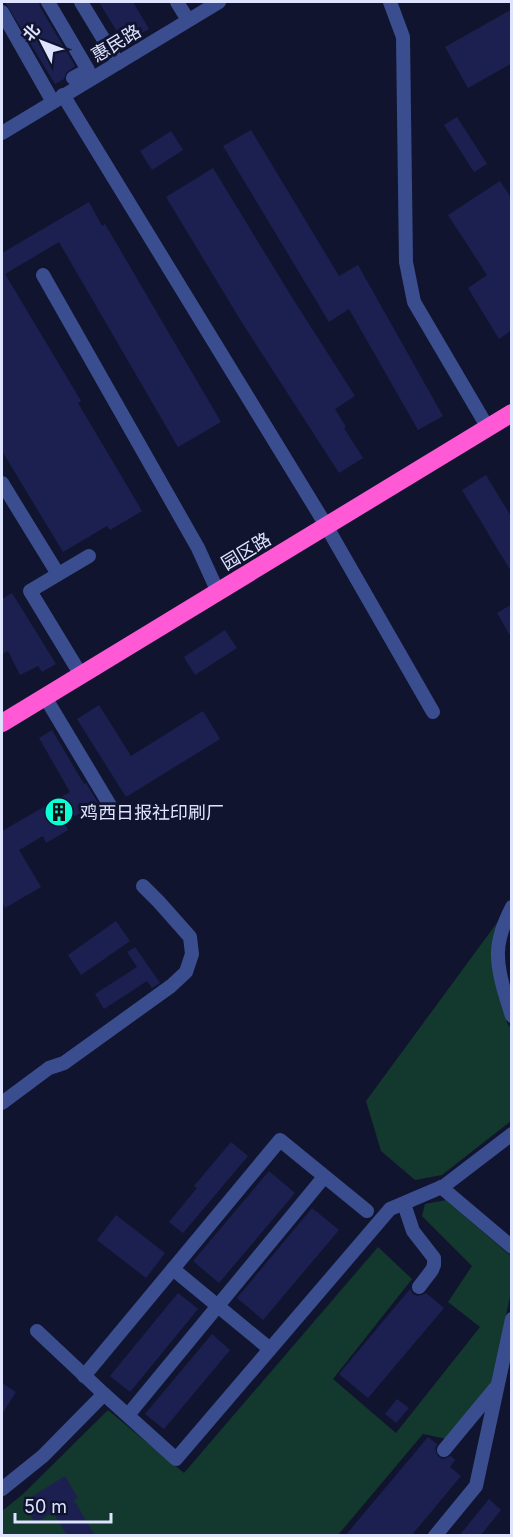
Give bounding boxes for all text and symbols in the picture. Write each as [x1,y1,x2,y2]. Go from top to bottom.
north arrow [12,12,72,72]
text: 北 [18,19,44,45]
street label: 惠民路 [87,20,145,66]
street label: 园区路 [217,528,275,574]
building icon: 鸡西日报社印刷厂 [43,796,75,828]
place label: 鸡西日报社印刷厂 [80,802,224,823]
scale bar [15,1486,111,1524]
text: 50 m [24,1496,67,1517]

